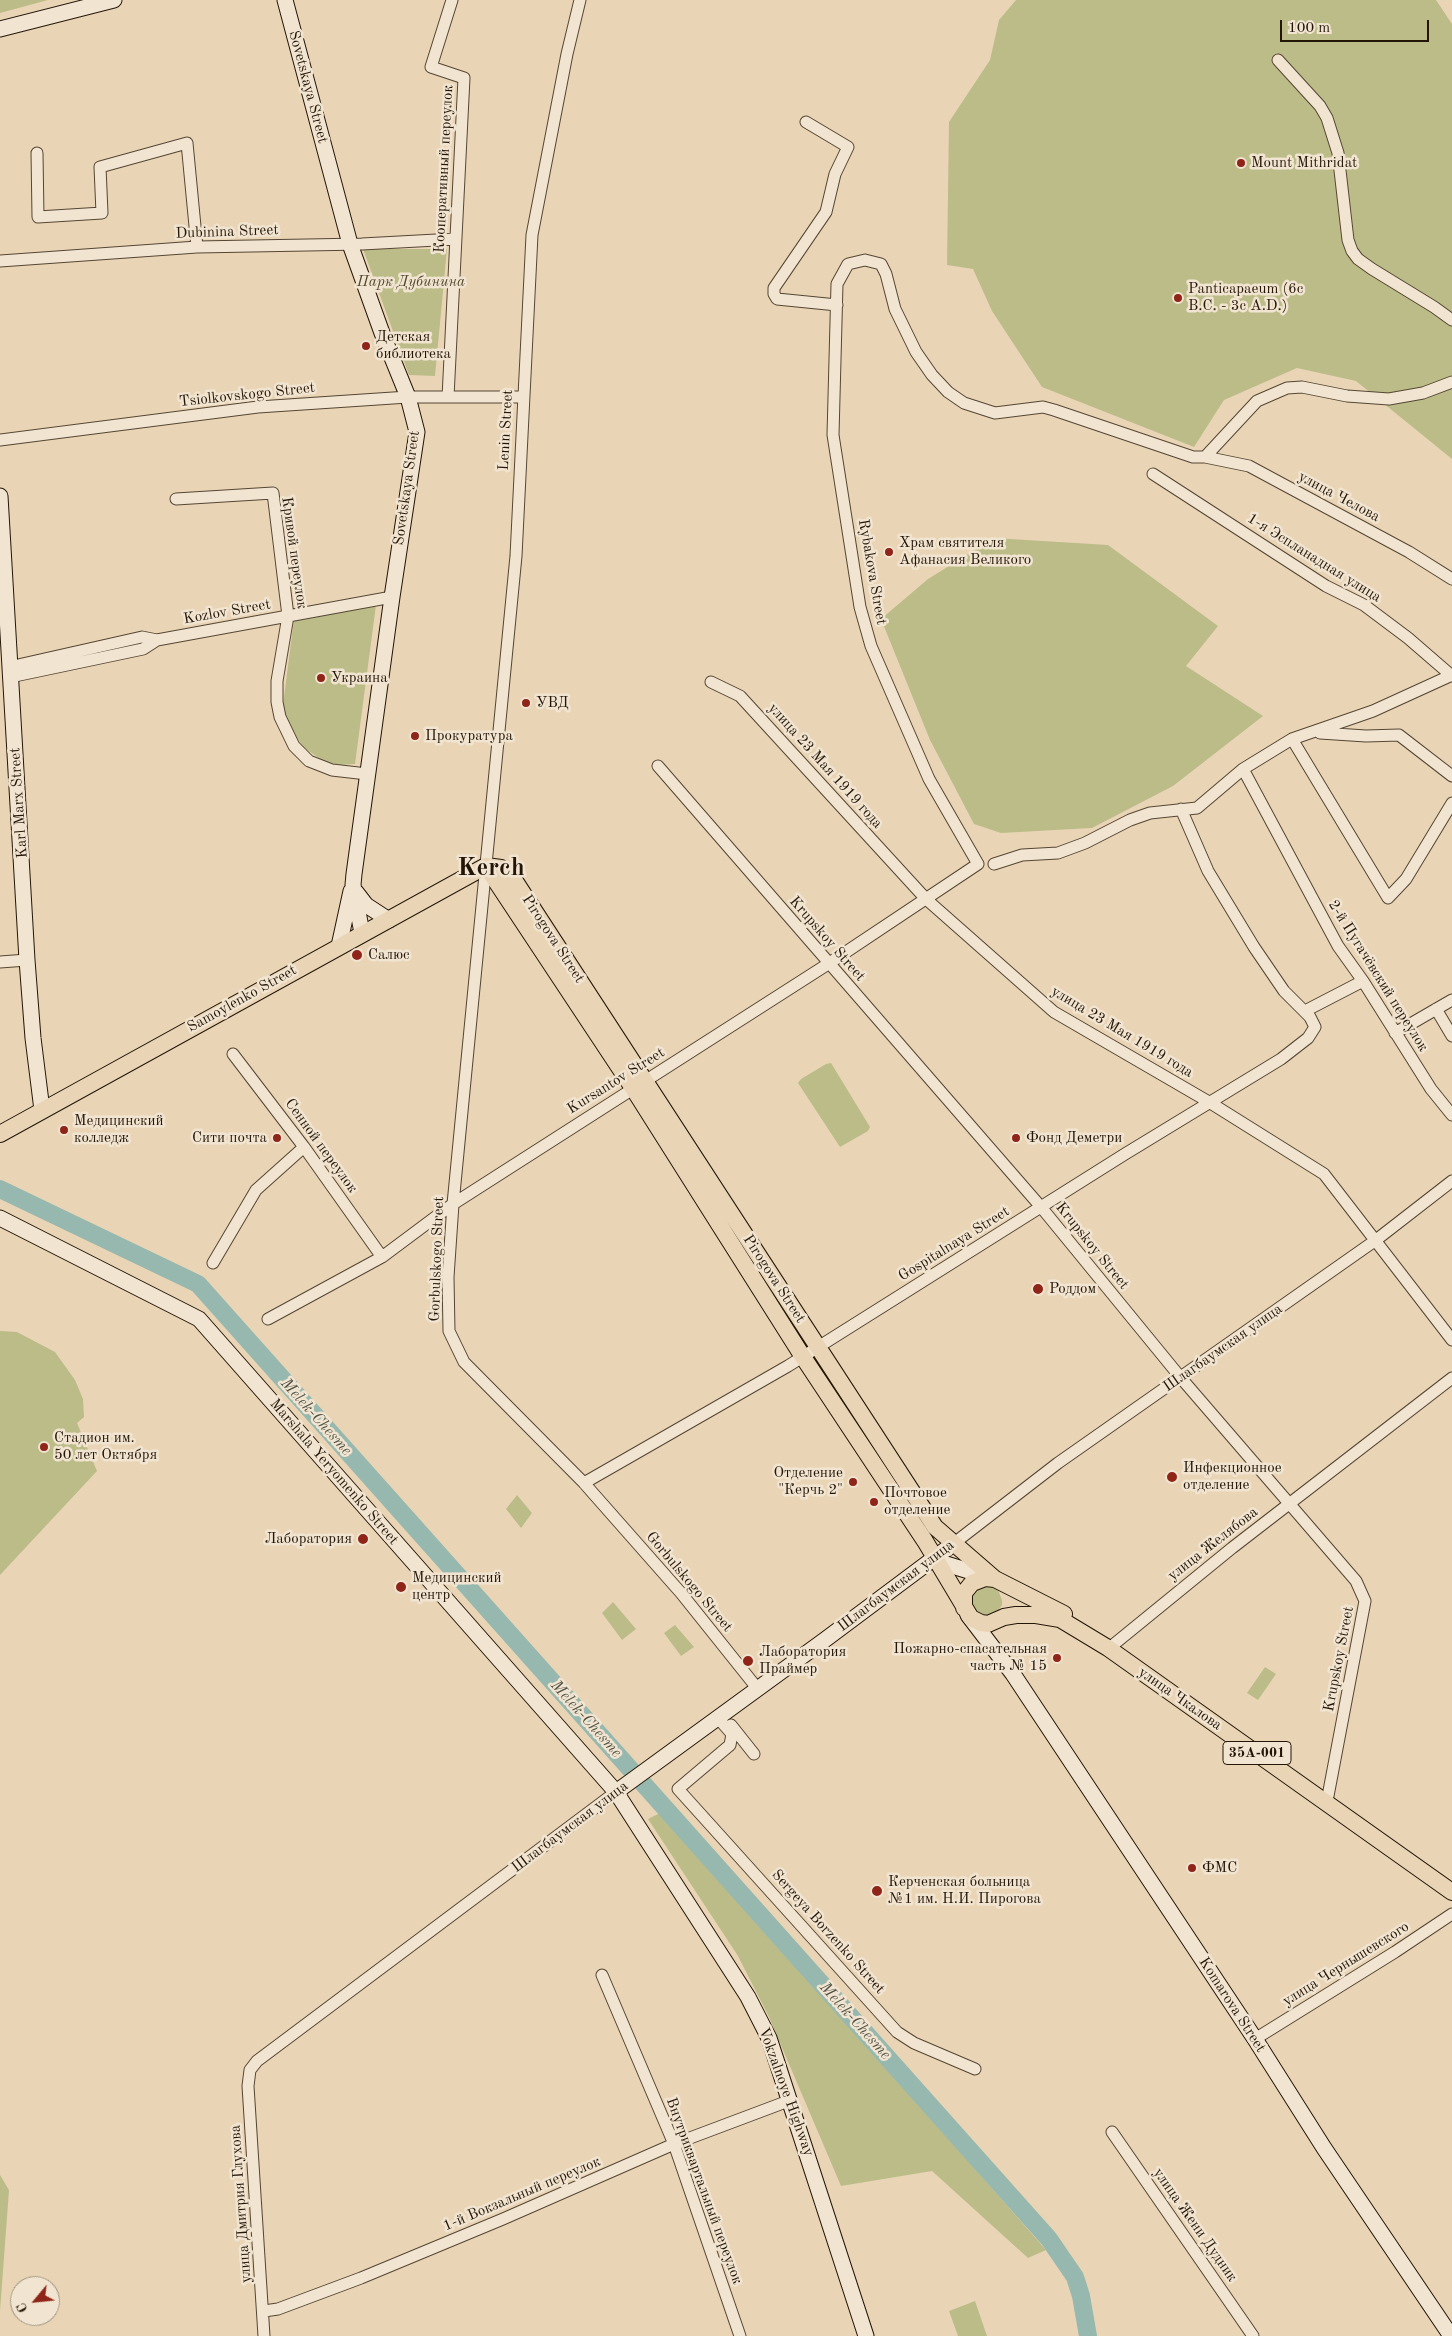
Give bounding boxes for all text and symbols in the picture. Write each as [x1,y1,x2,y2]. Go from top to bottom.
scale bar [1282,10,1431,42]
text: 100 m [1288,21,1330,36]
street label: Sovetskaya Street [284,29,332,145]
street label: Кооперативный переулок [431,85,457,253]
place label: Mount Mithridat [1251,154,1357,172]
marker: Mount Mithridat [1235,157,1247,169]
street label: Dubinina Street [175,221,279,243]
park label: Парк Дубинина [357,273,465,291]
place label: Panticapaeum (6c B.C. - 3c A.D.) [1188,280,1303,315]
marker: Panticapaeum (6c B.C. - 3c A.D.) [1172,292,1184,304]
place label: Детская библиотека [376,328,451,363]
marker: Детская библиотека [360,340,372,352]
street label: Tsiolkovskogo Street [178,379,316,411]
street label: Lenin Street [495,389,517,471]
street label: Sovetskaya Street [390,429,424,547]
street label: улица Челова [1295,468,1383,526]
street label: Кривой переулок [277,496,311,610]
street label: 1-я Эспланадная улица [1244,509,1384,607]
street label: Rybakova Street [854,518,890,626]
place label: Храм святителя Афанасия Великого [899,534,1031,569]
marker: Храм святителя Афанасия Великого [883,546,895,558]
street label: Kozlov Street [182,595,272,629]
place label: Украина [331,669,388,687]
marker: Украина [315,672,327,684]
place label: УВД [536,694,569,712]
marker: УВД [520,697,532,709]
street label: улица 23 Мая 1919 года [764,700,886,832]
place label: Прокуратура [425,727,513,745]
marker: Прокуратура [409,730,421,742]
street label: Karl Marx Street [6,747,32,859]
district label: Kerch [457,853,525,883]
street label: Pirogova Street [518,892,588,986]
street label: Krupskoy Street [785,893,869,985]
street label: 2-й Пугачёвский переулок [1324,897,1432,1055]
place label: Салюс [368,946,410,964]
marker: Салюс [350,948,364,962]
street label: Samoylenko Street [184,961,300,1037]
street label: улица 23 Мая 1919 года [1048,982,1196,1082]
street label: Kursantov Street [564,1044,668,1118]
street label: Сенной переулок [281,1095,361,1197]
place label: Медицинский колледж [74,1112,164,1147]
marker: Медицинский колледж [58,1124,70,1136]
place label: Сити почта [192,1129,267,1147]
place label: Фонд Деметри [1026,1129,1122,1147]
marker: Сити почта [271,1132,283,1144]
marker: Фонд Деметри [1010,1132,1022,1144]
street label: Gorbulskogo Street [426,1196,448,1322]
street label: Krupskoy Street [1051,1199,1133,1293]
street label: Gospitalnaya Street [895,1203,1013,1285]
street label: Pirogova Street [739,1232,809,1326]
place label: Роддом [1049,1280,1096,1298]
marker: Роддом [1031,1282,1045,1296]
street label: Шлагбаумская улица [1160,1300,1286,1396]
water label: Melek-Chesme [276,1374,356,1460]
street label: Marshala Yeryomenko Street [266,1395,402,1549]
place label: Стадион им. 50 лет Октября [54,1429,157,1464]
marker: Стадион им. 50 лет Октября [38,1441,50,1453]
place label: Инфекционное отделение [1183,1459,1282,1494]
place label: Отделение "Керчь 2" [774,1464,843,1499]
marker: Инфекционное отделение [1165,1470,1179,1484]
marker: Отделение "Керчь 2" [847,1476,859,1488]
place label: Почтовое отделение [884,1484,950,1519]
marker: Почтовое отделение [868,1496,880,1508]
street label: улица Желябова [1164,1503,1262,1585]
street label: Gorbulskogo Street [642,1528,736,1636]
place label: Лаборатория [265,1530,352,1548]
marker: Лаборатория [356,1532,370,1546]
street label: Шлагбаумская улица [834,1536,958,1636]
place label: Медицинский центр [412,1569,502,1604]
marker: Медицинский центр [394,1580,408,1594]
street label: Krupskoy Street [1320,1605,1358,1713]
place label: Пожарно-спасательная часть № 15 [893,1640,1047,1675]
place label: Лаборатория Праймер [759,1643,846,1678]
marker: Пожарно-спасательная часть № 15 [1051,1652,1063,1664]
marker: Лаборатория Праймер [741,1654,755,1668]
street label: улица Чкалова [1135,1663,1225,1735]
water label: Melek-Chesme [546,1676,626,1762]
road number: 35А-001 [1223,1742,1291,1765]
street label: Шлагбаумская улица [508,1777,632,1877]
place label: ФМС [1202,1859,1237,1877]
marker: ФМС [1186,1862,1198,1874]
street label: Sergeya Borzenko Street [767,1866,889,1998]
place label: Керченская больница №1 им. Н.И. Пирогова [888,1873,1041,1908]
marker: Керченская больница №1 им. Н.И. Пирогова [870,1884,884,1898]
street label: улица Чернышевского [1279,1918,1413,2010]
street label: Komarova Street [1195,1954,1269,2056]
water label: Melek-Chesme [815,1978,895,2064]
street label: Vokzalnoye Highway [754,2025,818,2159]
street label: Внутриквартальный переулок [662,2095,746,2287]
street label: улица Дмитрия Глухова [226,2124,256,2284]
street label: 1-й Вокзальный переулок [441,2153,603,2235]
street label: улица Жени Дудник [1149,2165,1241,2285]
north arrow [10,2276,60,2326]
text: С [14,2300,31,2315]

